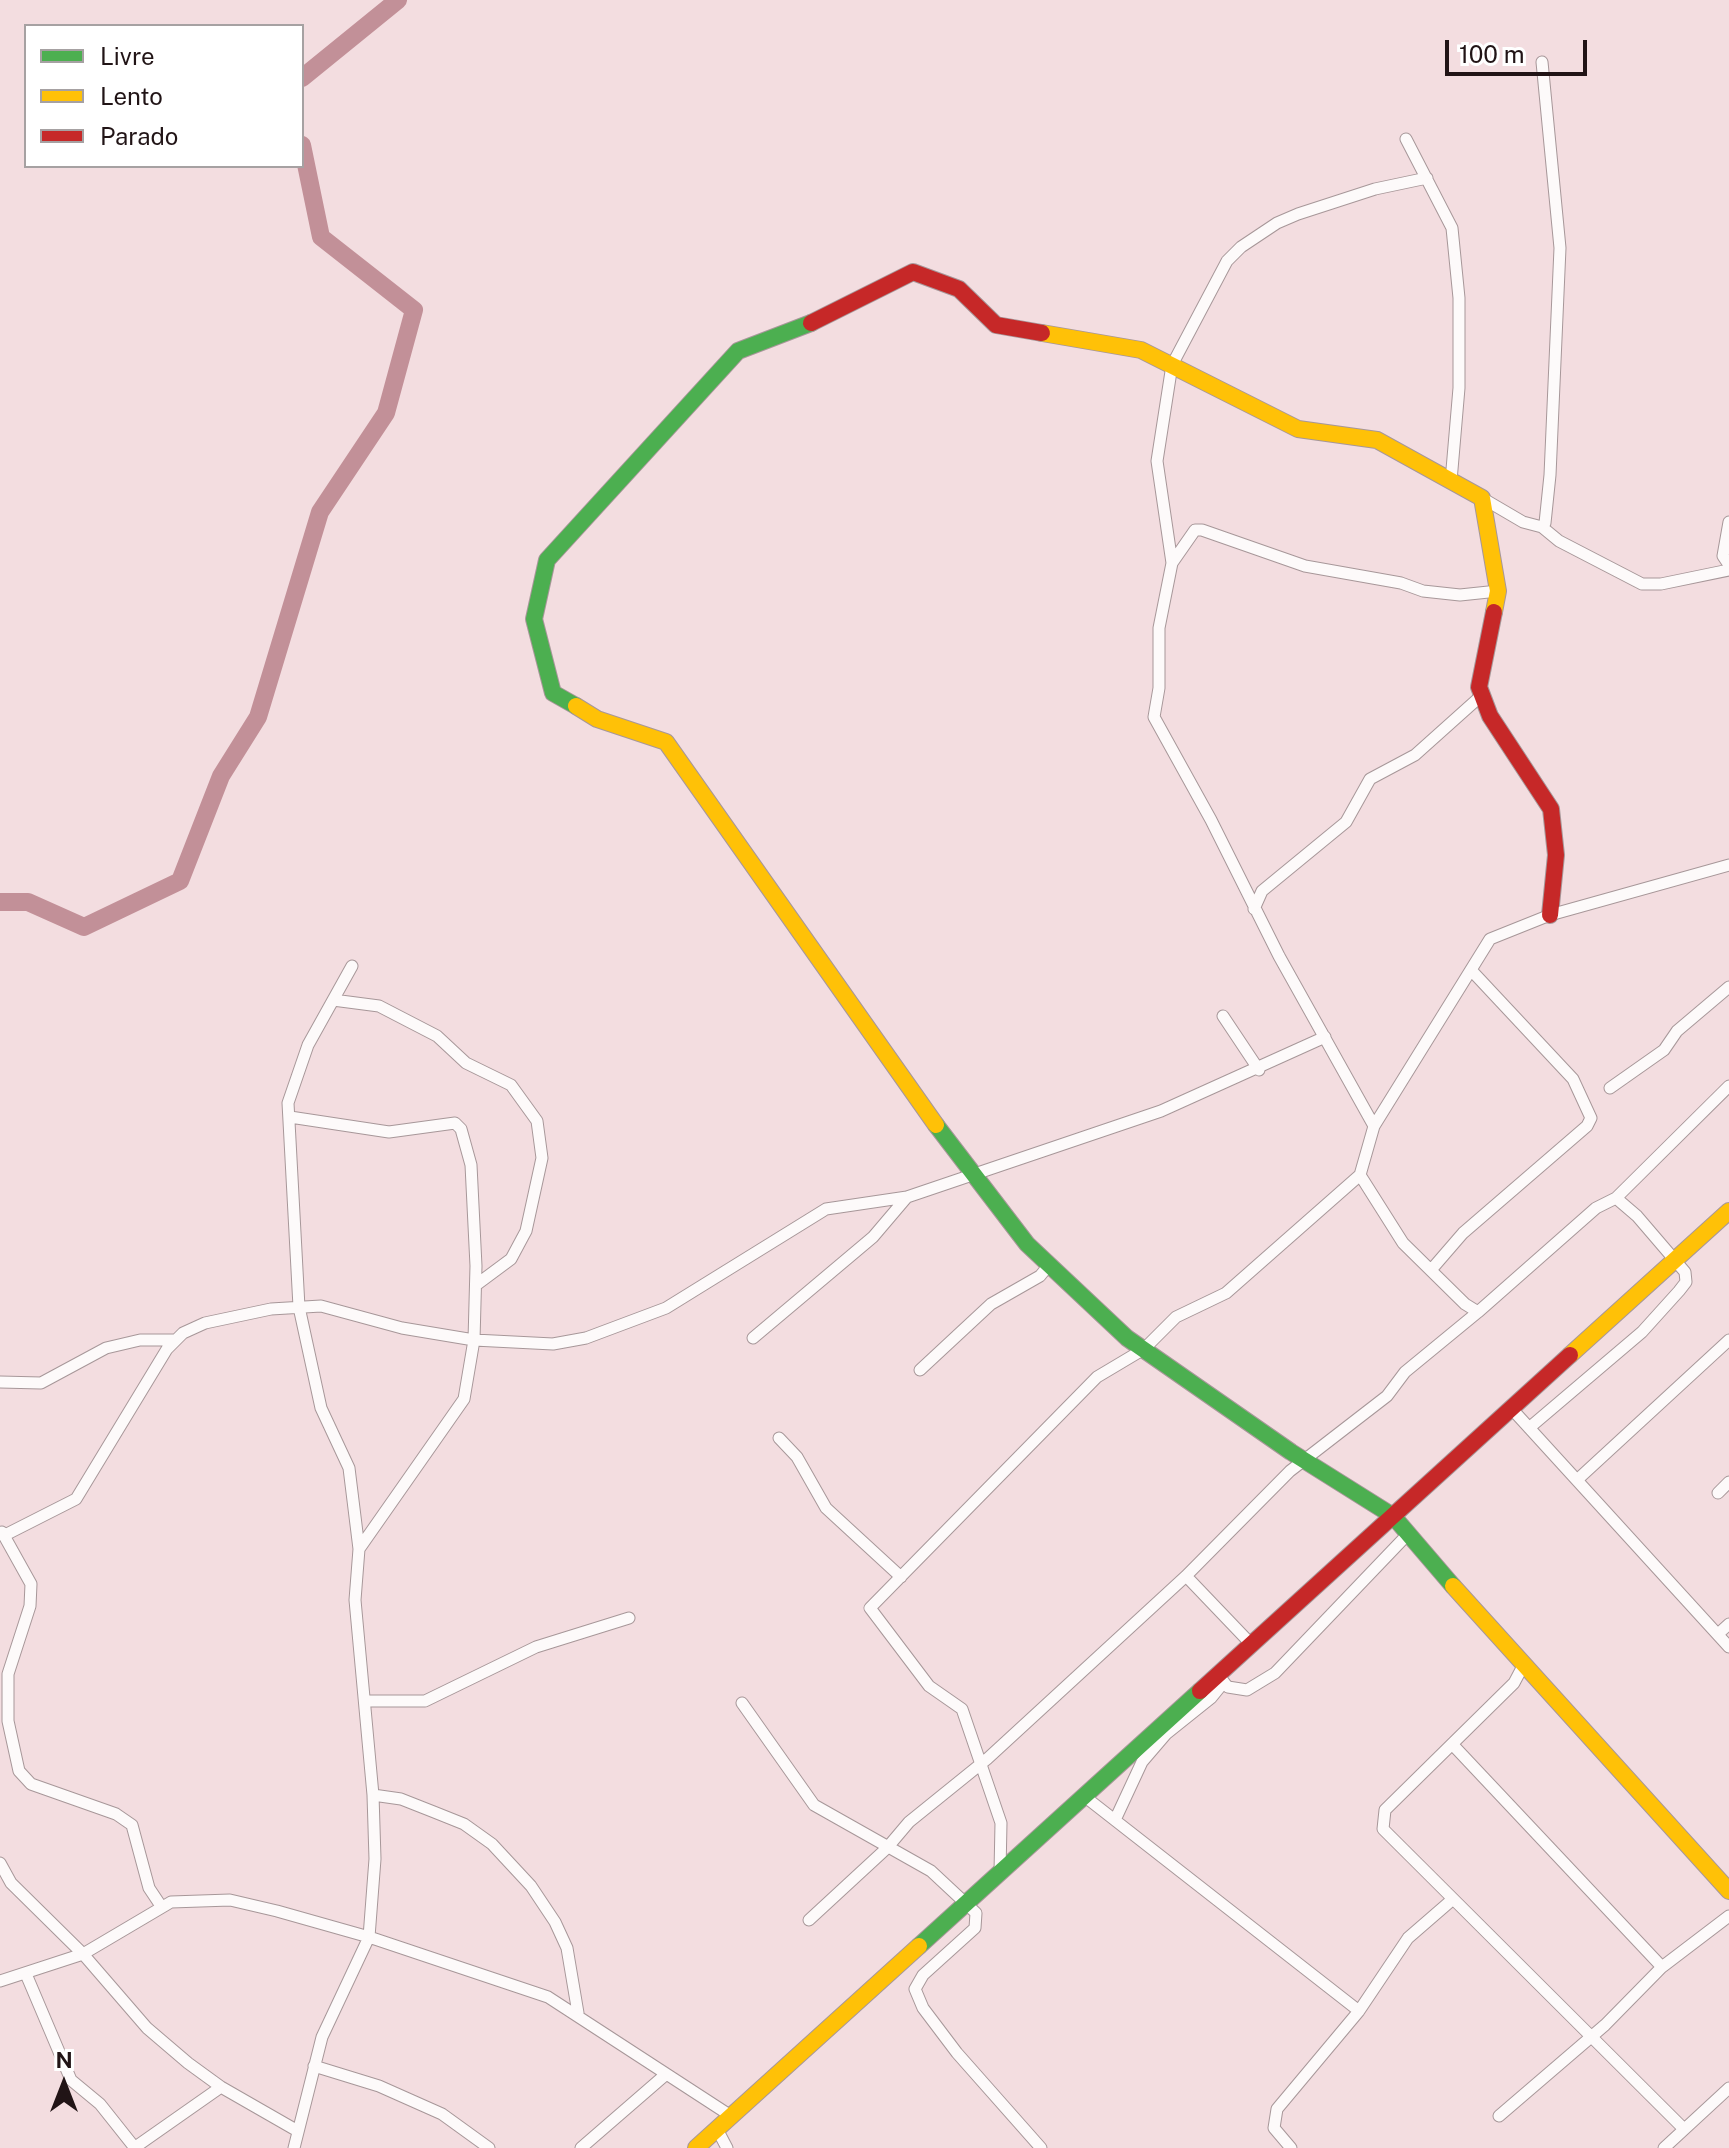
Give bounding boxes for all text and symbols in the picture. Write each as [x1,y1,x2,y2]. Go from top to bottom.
legend [24,24,304,168]
scale bar [1449,24,1591,74]
text: 100 m [1459,40,1525,68]
text: Livre [100,42,155,70]
text: Lento [100,82,163,110]
text: Parado [100,122,178,150]
north arrow [24,2044,104,2124]
text: N [55,2047,73,2073]

